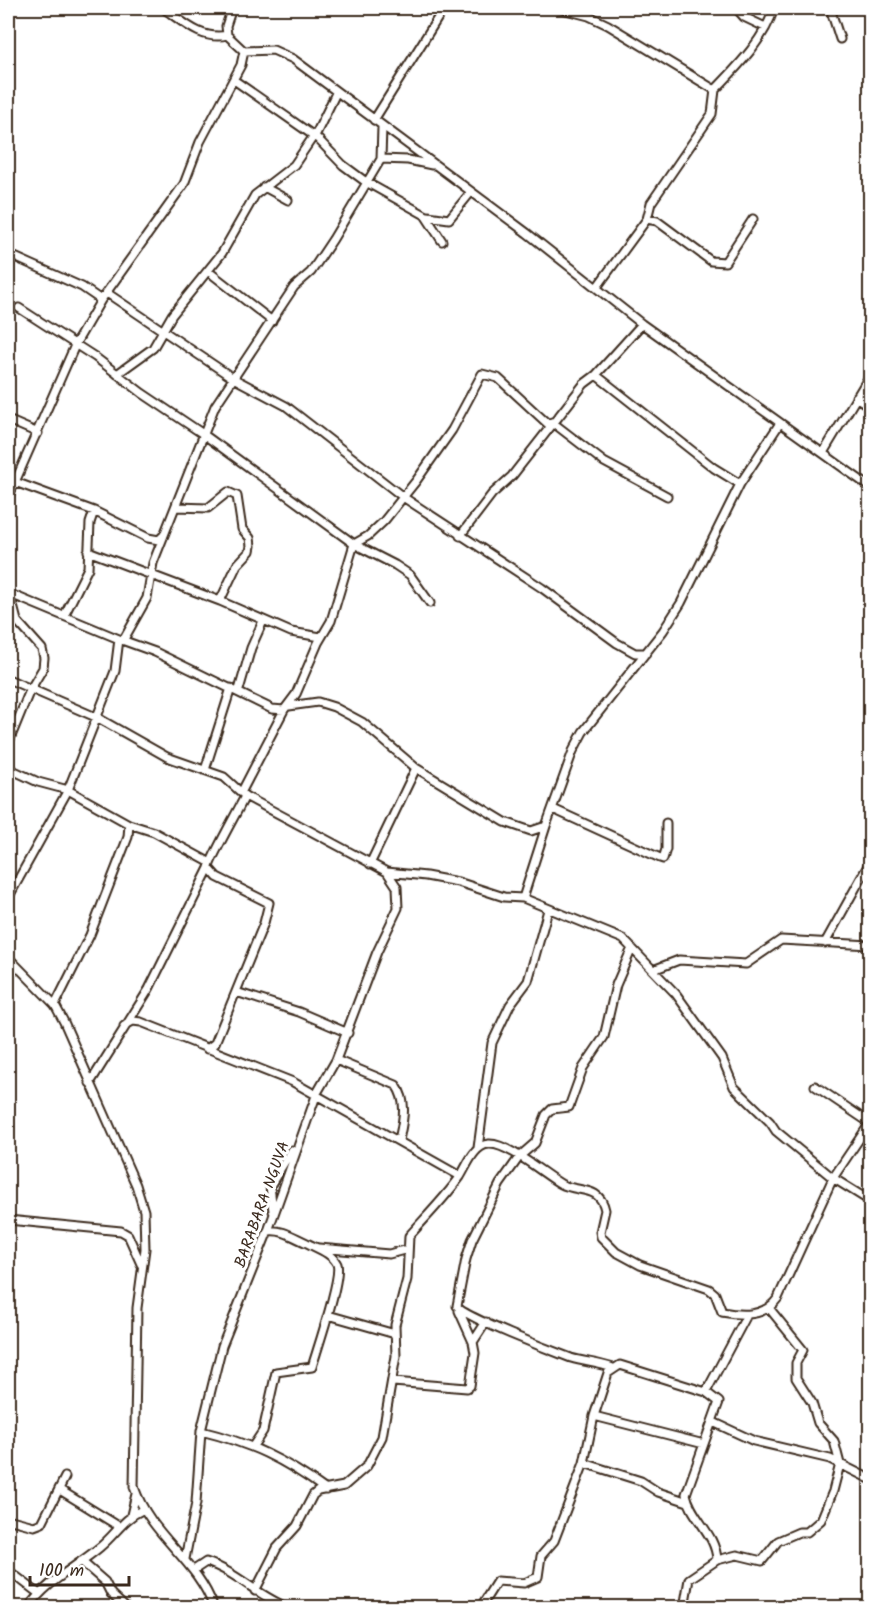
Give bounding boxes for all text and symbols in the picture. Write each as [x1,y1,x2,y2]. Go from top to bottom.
street label: BARABARA NGUVA [228,1138,297,1271]
scale bar [30,1549,129,1587]
text: 100 m [39,1557,84,1586]

